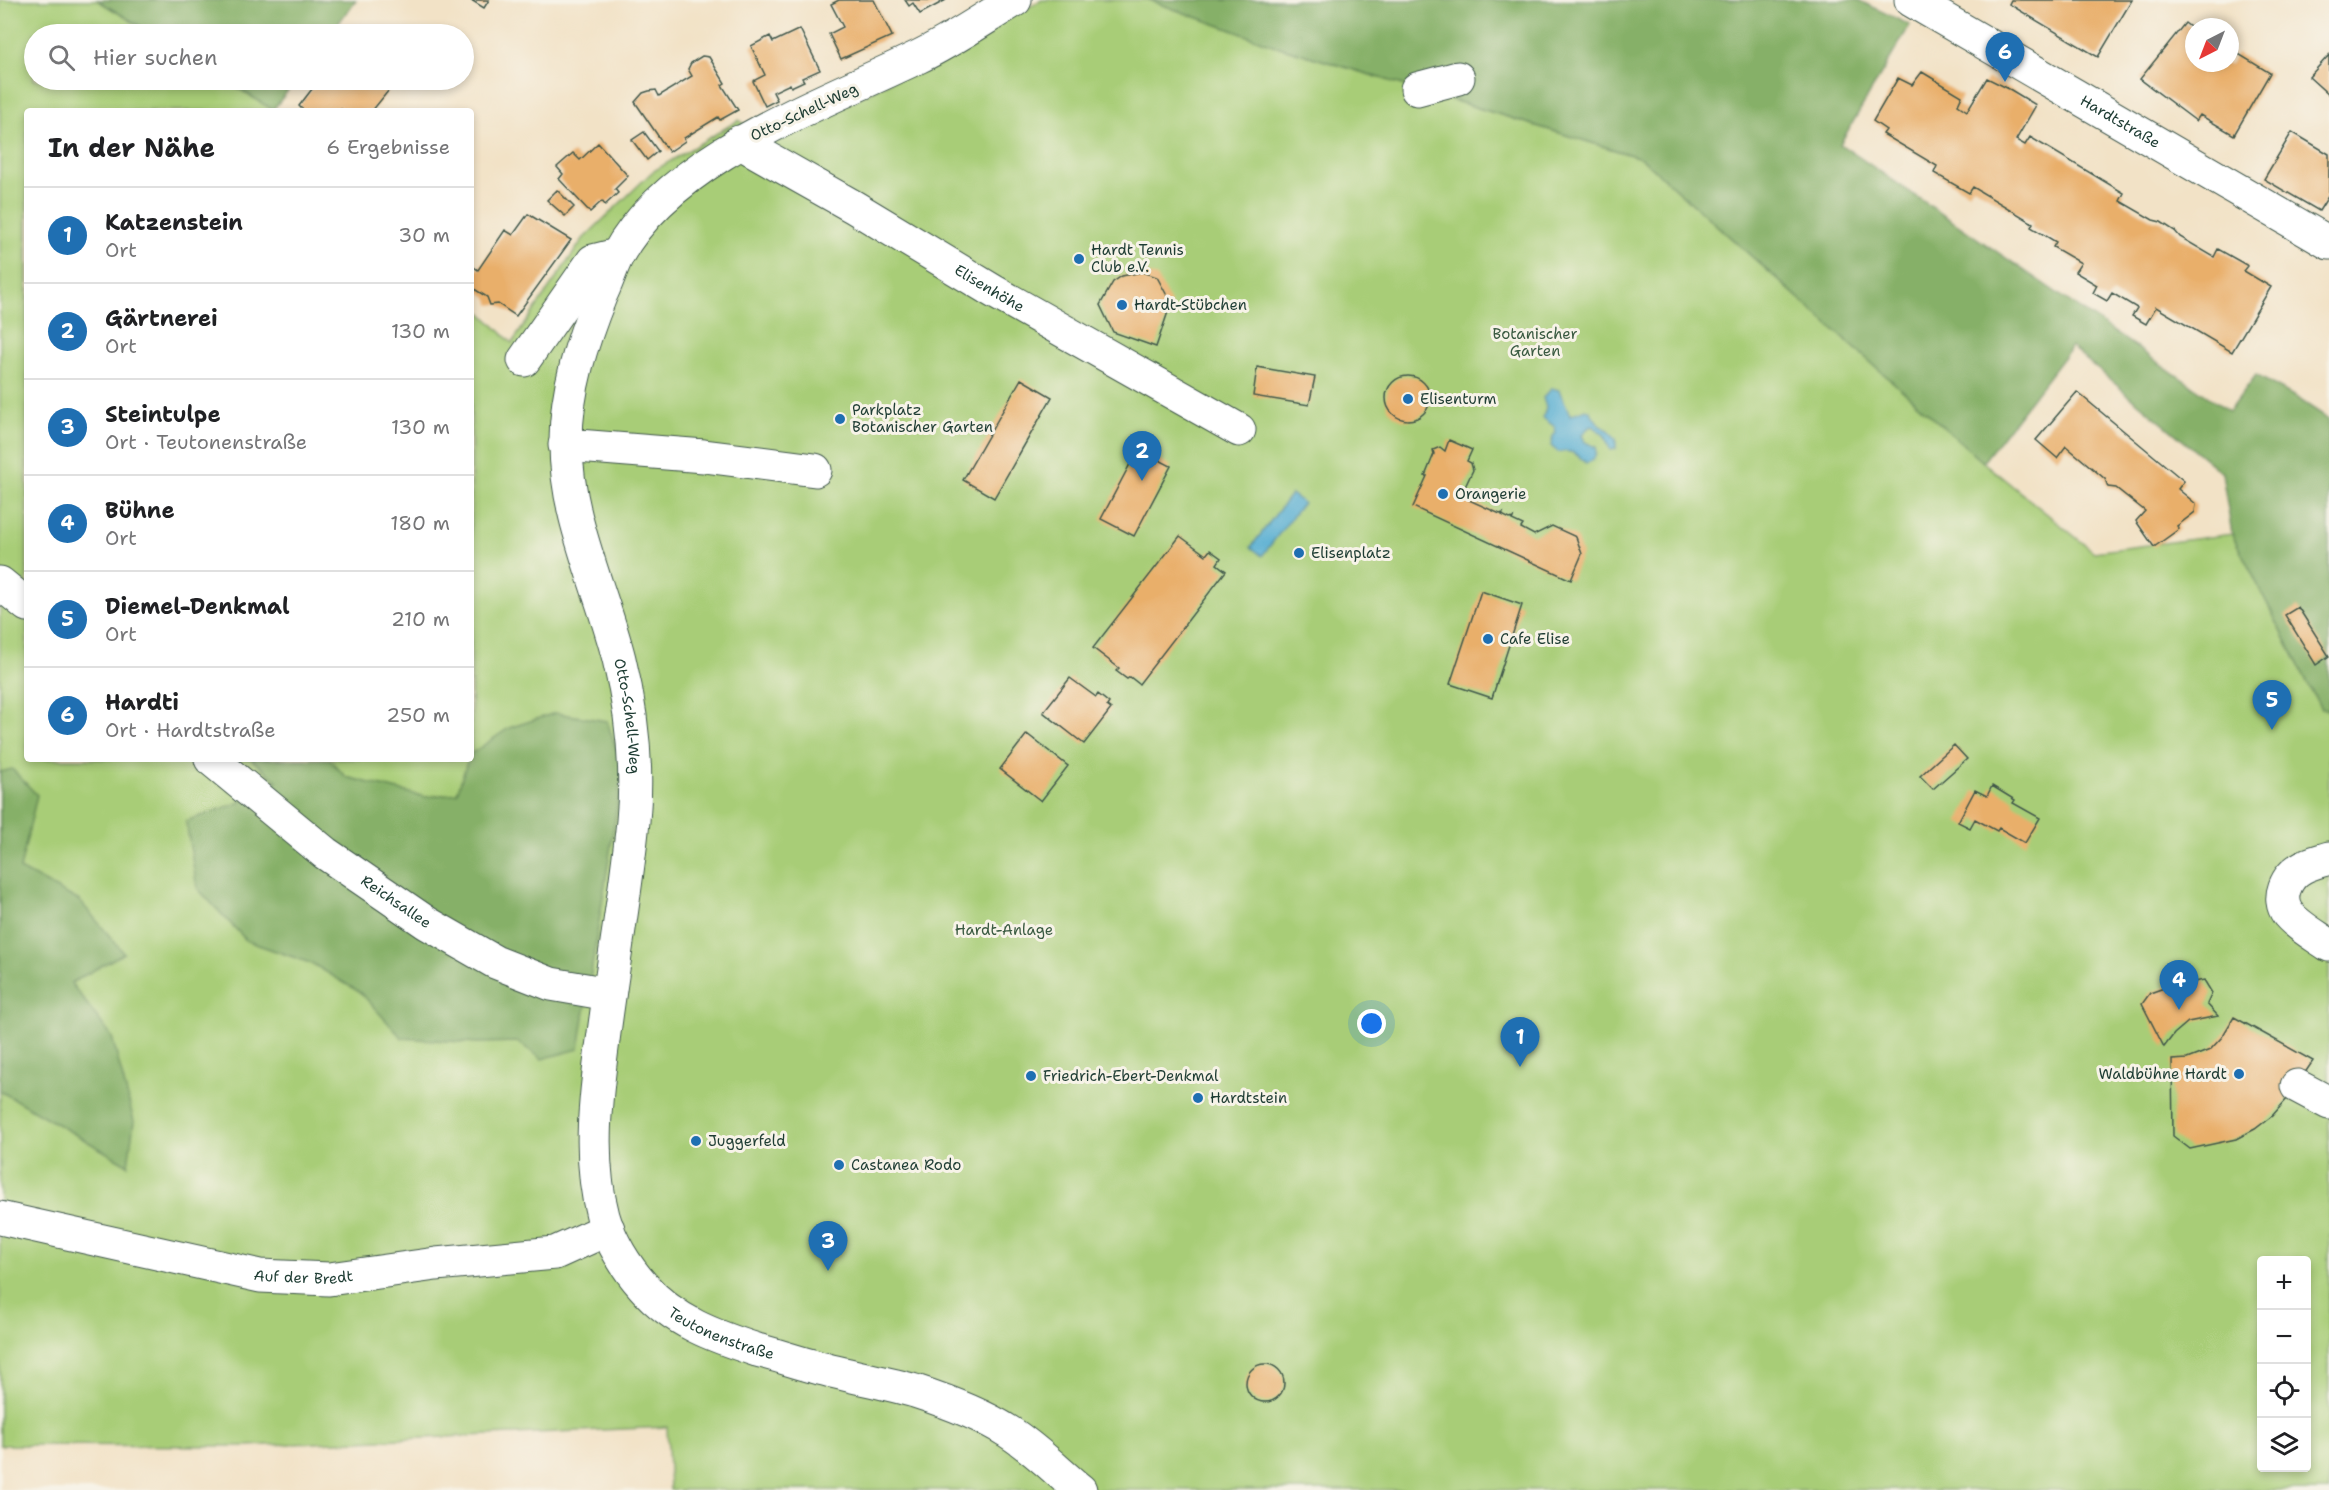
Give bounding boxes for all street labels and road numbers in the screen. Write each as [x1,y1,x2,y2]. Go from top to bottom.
street label: Otto-Schell-Weg [747,78,861,146]
street label: Hardtstraße [2076,90,2164,153]
street label: Elisenhöhe [951,260,1028,317]
street label: Otto-Schell-Weg [609,656,645,774]
street label: Reichsallee [357,871,435,933]
street label: Auf der Bredt [252,1265,354,1289]
street label: Teutonenstraße [664,1303,777,1364]

